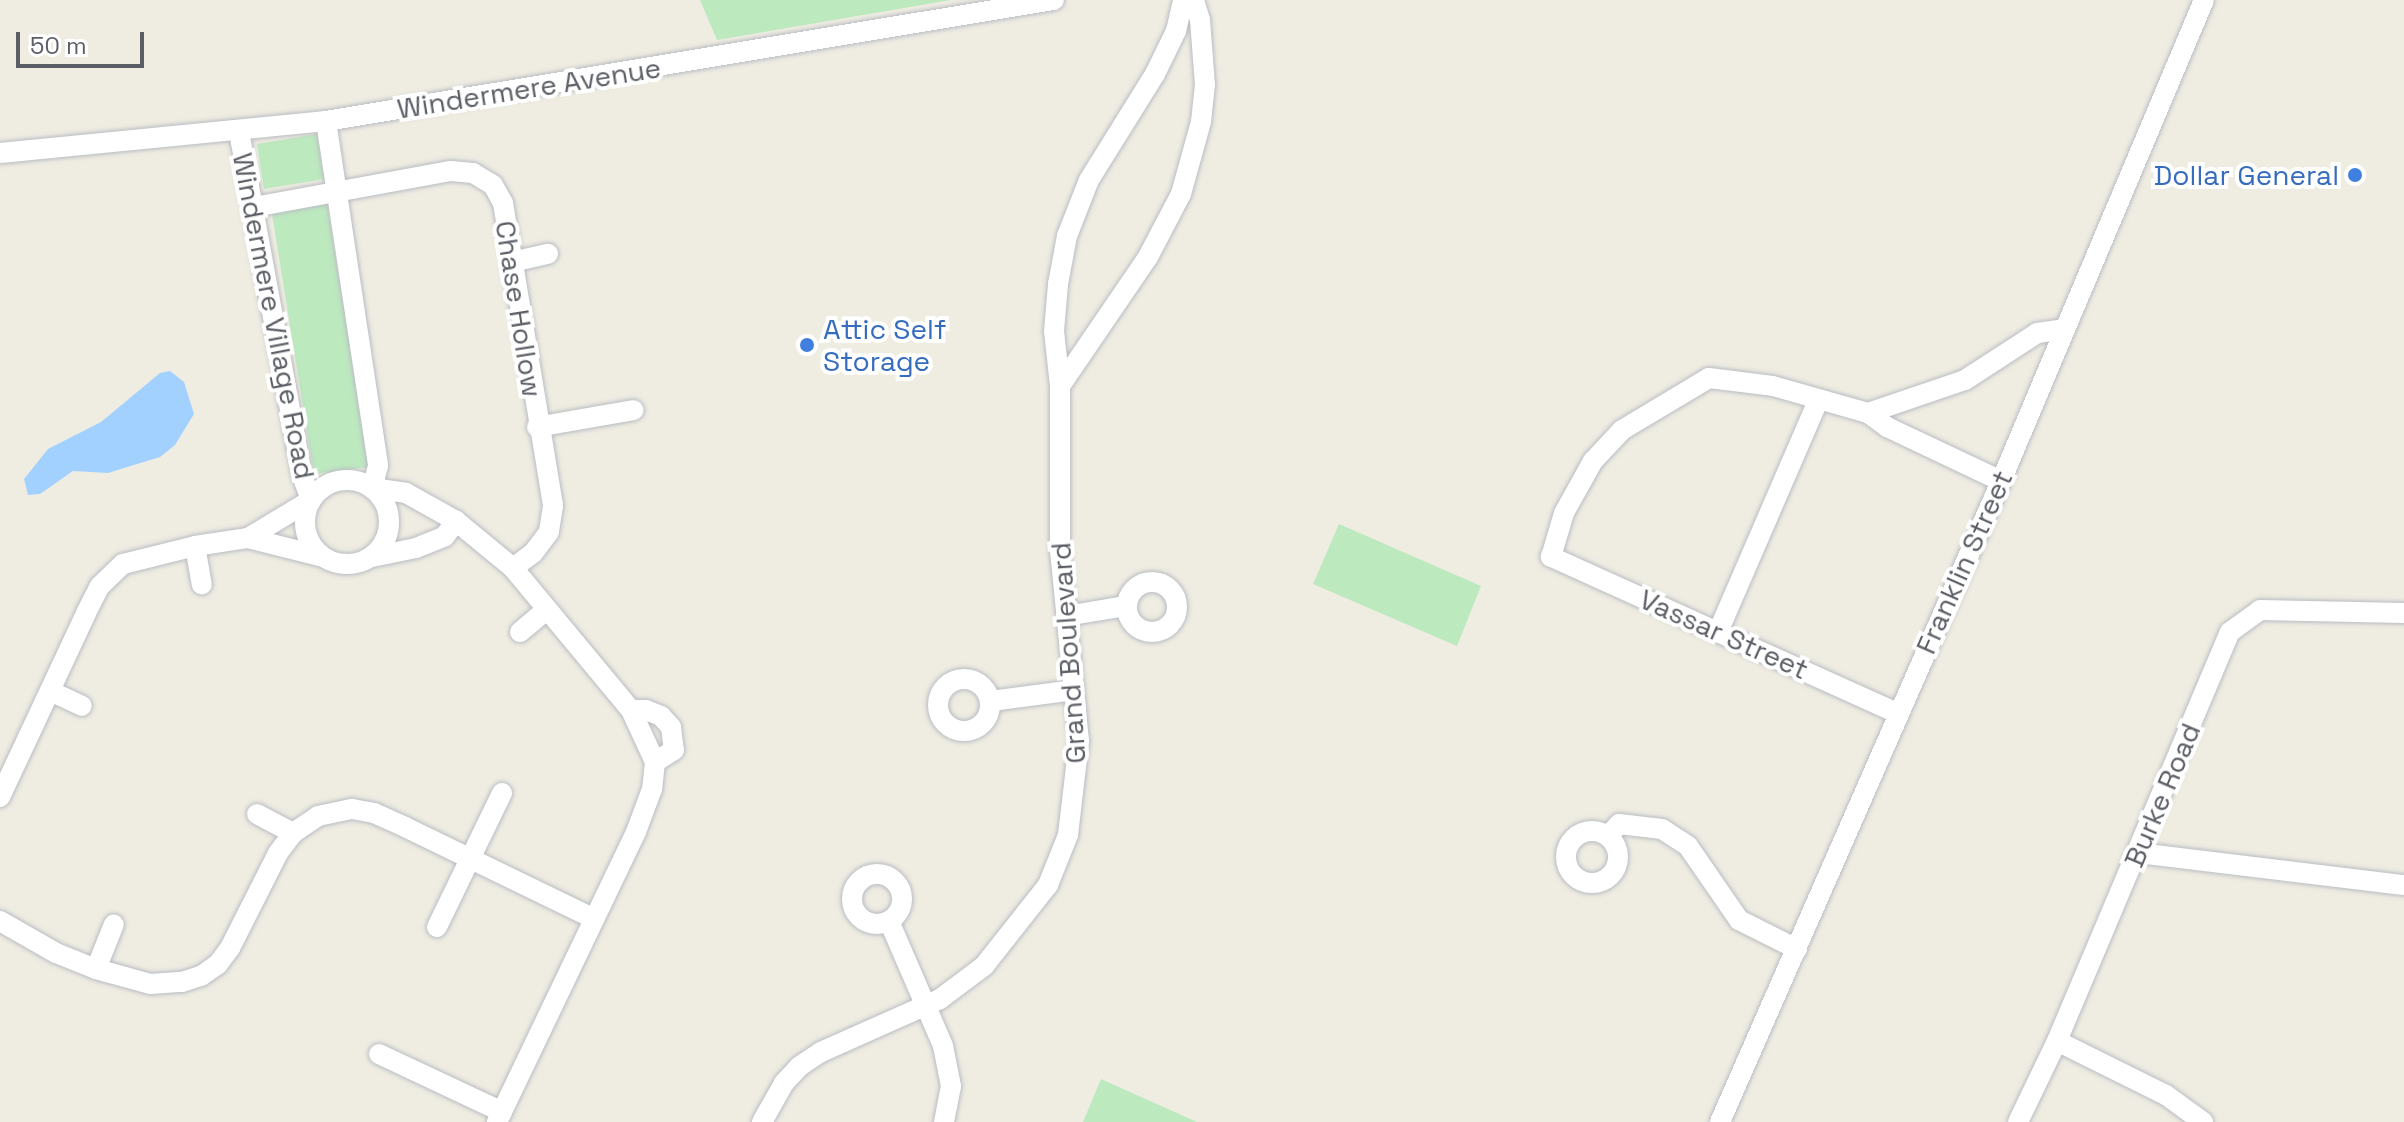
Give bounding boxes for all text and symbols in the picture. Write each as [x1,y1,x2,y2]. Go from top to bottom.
scale bar [20,16,148,66]
text: 50 m [30,30,87,61]
street label: Windermere Avenue [394,51,664,125]
street label: Windermere Village Road [226,150,322,482]
place label: Dollar General [2154,158,2339,192]
marker: Dollar General [2346,166,2364,184]
street label: Chase Hollow [488,218,550,400]
place label: Attic Self Storage [823,312,946,378]
marker: Attic Self Storage [798,336,816,354]
street label: Franklin Street [1909,465,2019,659]
street label: Grand Boulevard [1044,541,1092,765]
street label: Vassar Street [1634,582,1814,686]
street label: Burke Road [2117,718,2207,872]

